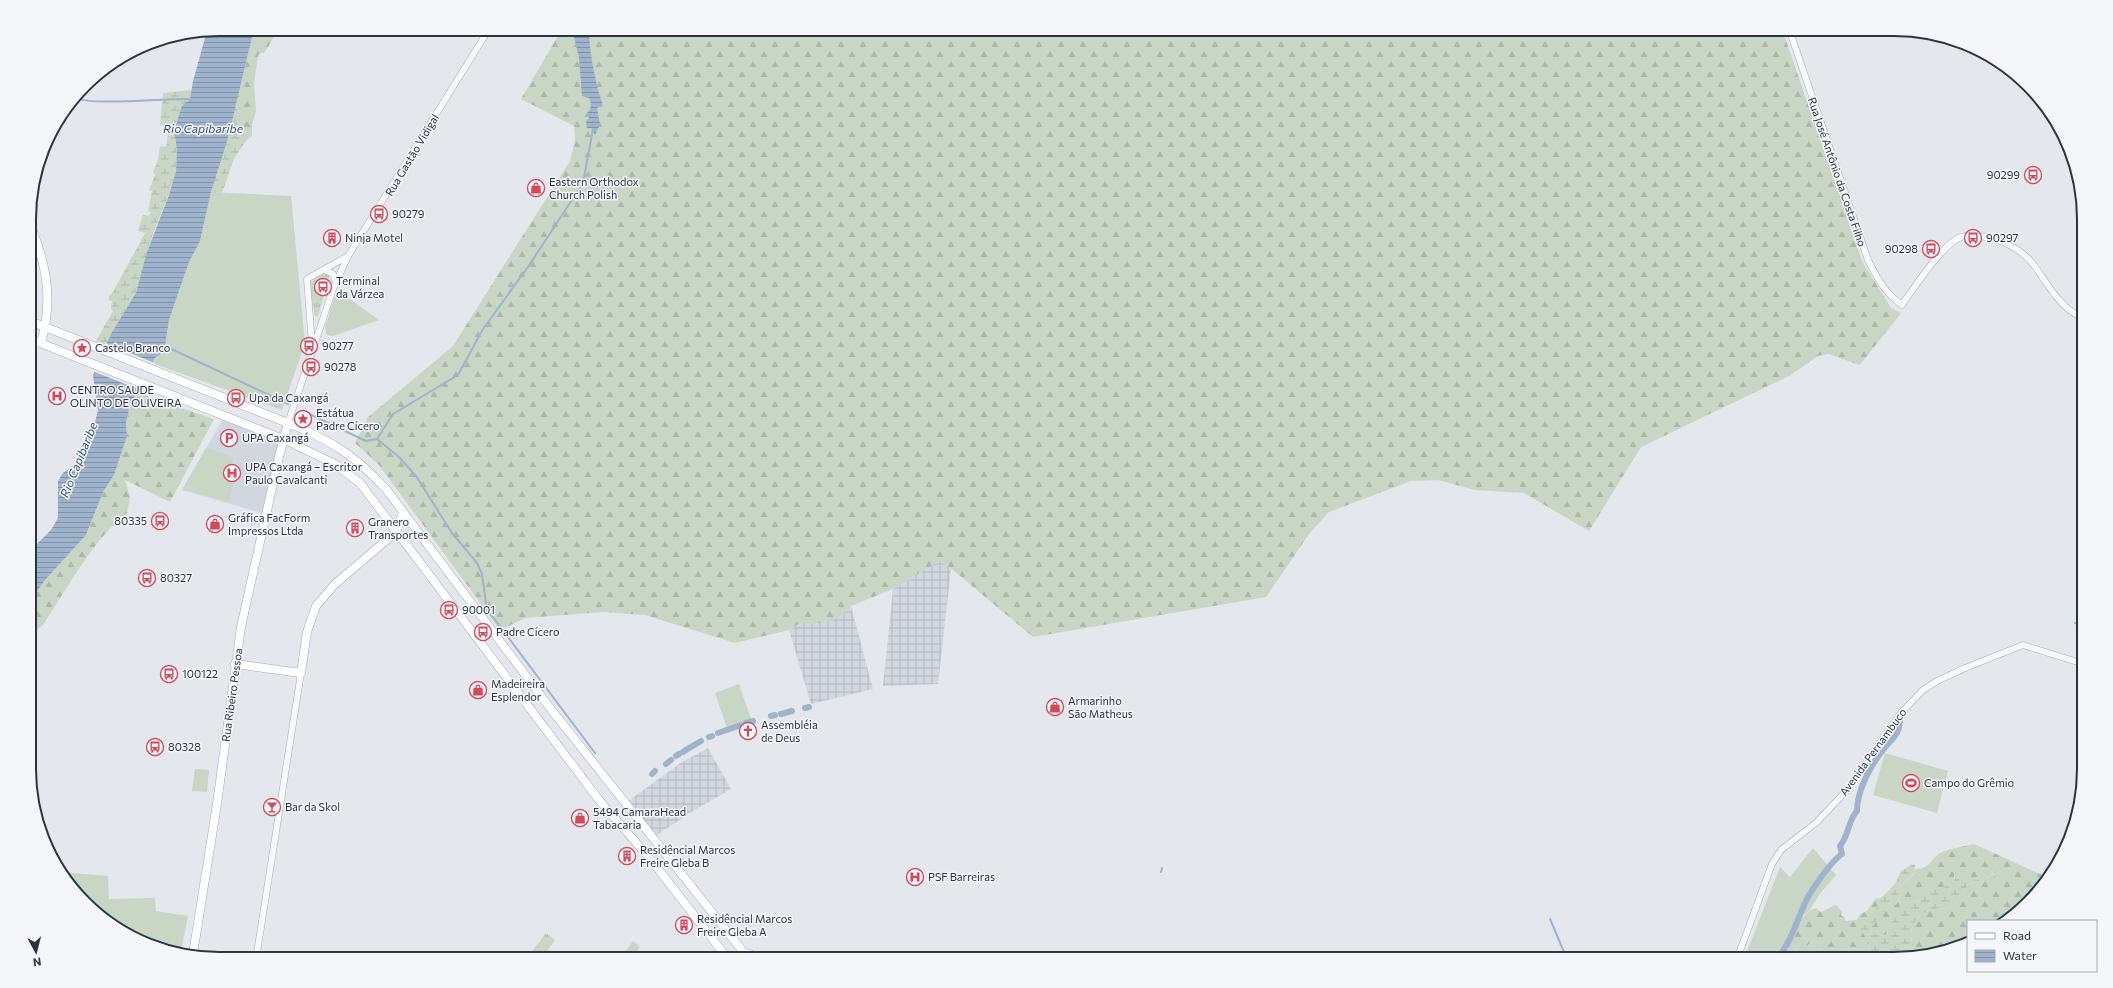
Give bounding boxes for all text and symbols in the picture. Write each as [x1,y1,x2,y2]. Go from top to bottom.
street label: Rua José Antônio da Costa Filho [1805,96,1869,249]
street label: Rua Gastão Vidigal [382,112,441,198]
water label: Rio Capibaribe [163,121,244,135]
bus stop icon: 90299 [2023,165,2043,185]
place label: 90299 [1987,168,2020,181]
place label: Eastern Orthodox Church Polish [549,175,639,201]
shop icon: Eastern Orthodox Church Polish [526,178,546,198]
bus stop icon: 90279 [369,204,389,224]
place label: 90279 [392,207,425,220]
building icon: Ninja Motel [322,228,342,248]
bus stop icon: 90297 [1963,228,1983,248]
place label: Ninja Motel [345,231,403,244]
place label: 90297 [1986,231,2019,244]
bus stop icon: 90298 [1921,239,1941,259]
place label: 90298 [1885,242,1918,255]
place label: Terminal da Várzea [336,274,384,300]
bus stop icon: Terminal da Várzea [313,277,333,297]
bus stop icon: 90277 [299,336,319,356]
place icon: Castelo Branco [72,338,92,358]
place label: 90277 [322,339,354,352]
place label: Castelo Branco [95,341,171,354]
bus stop icon: 90278 [301,357,321,377]
place label: 90278 [324,360,357,373]
place label: CENTRO SAUDE OLINTO DE OLIVEIRA [70,383,182,409]
hospital icon: CENTRO SAUDE OLINTO DE OLIVEIRA [47,386,67,406]
bus stop icon: Upa da Caxangá [226,388,246,408]
place label: Upa da Caxangá [249,391,328,404]
place label: Estátua Padre Cícero [316,406,380,432]
place icon: Estátua Padre Cícero [293,409,313,429]
water label: Rio Capibaribe [57,419,100,499]
parking icon: UPA Caxangá [219,428,239,448]
place label: UPA Caxangá [242,431,309,444]
place label: UPA Caxangá – Escritor Paulo Cavalcanti [245,460,363,486]
hospital icon: UPA Caxangá – Escritor Paulo Cavalcanti [222,463,242,483]
bus stop icon: 80335 [150,511,170,531]
place label: Gráfica FacForm Impressos Ltda [228,511,310,537]
place label: 80335 [114,514,147,527]
shop icon: Gráfica FacForm Impressos Ltda [205,514,225,534]
place label: Granero Transportes [368,515,428,541]
building icon: Granero Transportes [345,518,365,538]
bus stop icon: 80327 [137,568,157,588]
place label: 80327 [160,571,192,584]
bus stop icon: 90001 [439,600,459,620]
place label: 90001 [462,603,495,616]
bus stop icon: Padre Cícero [473,622,493,642]
place label: Padre Cícero [496,625,560,638]
street label: Rua Ribeiro Pessoa [219,647,245,743]
bus stop icon: 100122 [159,664,179,684]
place label: 100122 [182,667,218,680]
place label: Madeireira Esplendor [491,677,545,703]
shop icon: Madeireira Esplendor [468,680,488,700]
place label: Armarinho São Matheus [1068,694,1133,720]
shop icon: Armarinho São Matheus [1045,697,1065,717]
street label: Avenida Pernambuco [1836,705,1909,798]
place label: Assembléia de Deus [761,718,818,744]
church icon: Assembléia de Deus [738,721,758,741]
bus stop icon: 80328 [145,737,165,757]
place label: 80328 [168,740,201,753]
sports icon: Campo do Grêmio [1901,773,1921,793]
place label: Campo do Grêmio [1924,776,2015,789]
bar icon: Bar da Skol [262,797,282,817]
place label: Bar da Skol [285,800,340,813]
place label: 5494 CamaraHead Tabacaria [593,805,686,831]
shop icon: 5494 CamaraHead Tabacaria [570,808,590,828]
place label: Residêncial Marcos Freire Gleba B [640,843,735,869]
building icon: Residêncial Marcos Freire Gleba B [617,846,637,866]
hospital icon: PSF Barreiras [905,867,925,887]
place label: PSF Barreiras [928,870,995,883]
place label: Residêncial Marcos Freire Gleba A [697,912,792,938]
building icon: Residêncial Marcos Freire Gleba A [674,915,694,935]
legend [1967,920,2097,972]
text: Road [2003,928,2031,942]
north arrow [16,932,56,972]
text: Water [2003,948,2037,962]
text: N [32,955,42,969]

